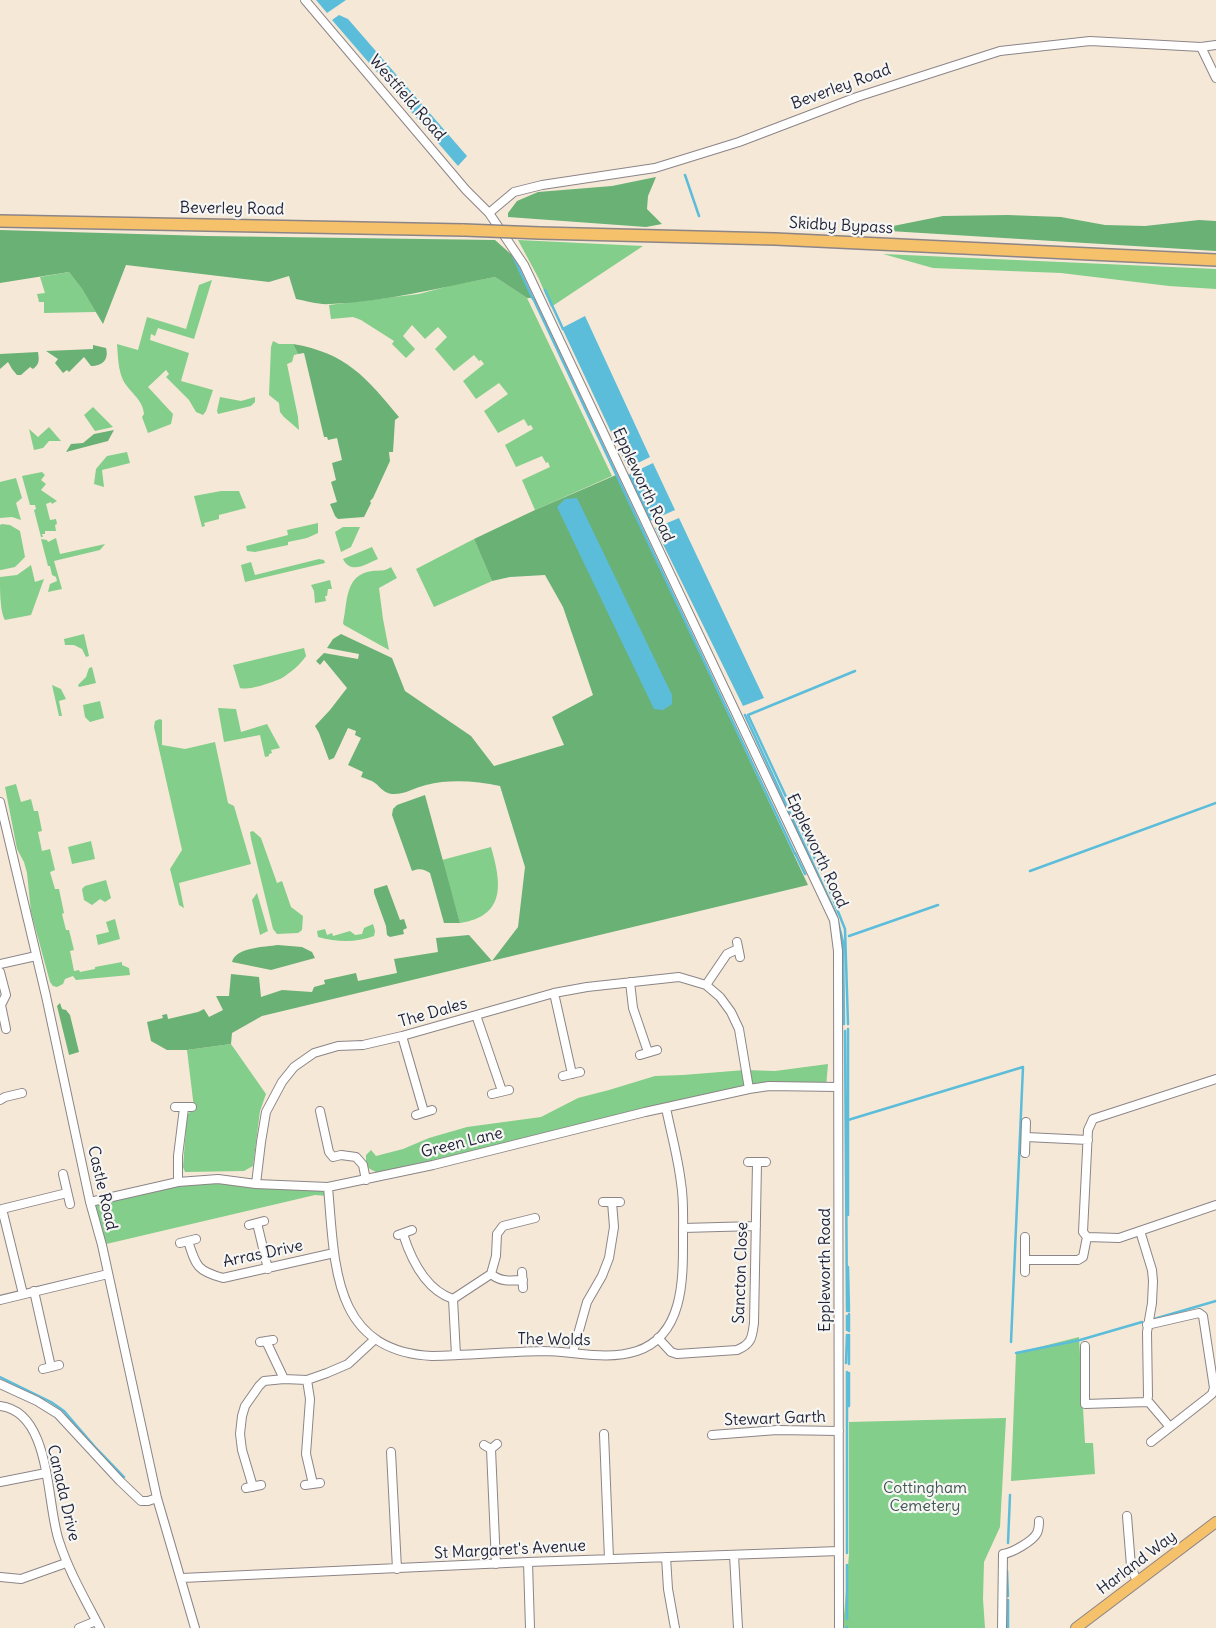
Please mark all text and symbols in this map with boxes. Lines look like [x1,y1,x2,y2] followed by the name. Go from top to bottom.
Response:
[365,51,449,145] street label: Westfield Road
[789,60,893,114] street label: Beverley Road
[180,198,284,220] street label: Beverley Road
[788,214,894,238] street label: Skidby Bypass
[608,425,678,545] street label: Eppleworth Road
[782,791,852,911] street label: Eppleworth Road
[397,994,469,1032] street label: The Dales
[419,1124,505,1162] street label: Green Lane
[83,1144,121,1232] street label: Castle Road
[815,1208,835,1332] street label: Eppleworth Road
[730,1222,752,1324] street label: Sancton Close
[221,1236,305,1272] street label: Arras Drive
[517,1330,591,1350] street label: The Wolds
[724,1408,826,1430] street label: Stewart Garth
[43,1443,83,1543] street label: Canada Drive
[883,1478,967,1516] park label: Cottingham Cemetery
[1093,1527,1181,1599] street label: Harland Way
[434,1536,586,1564] street label: St Margaret's Avenue

